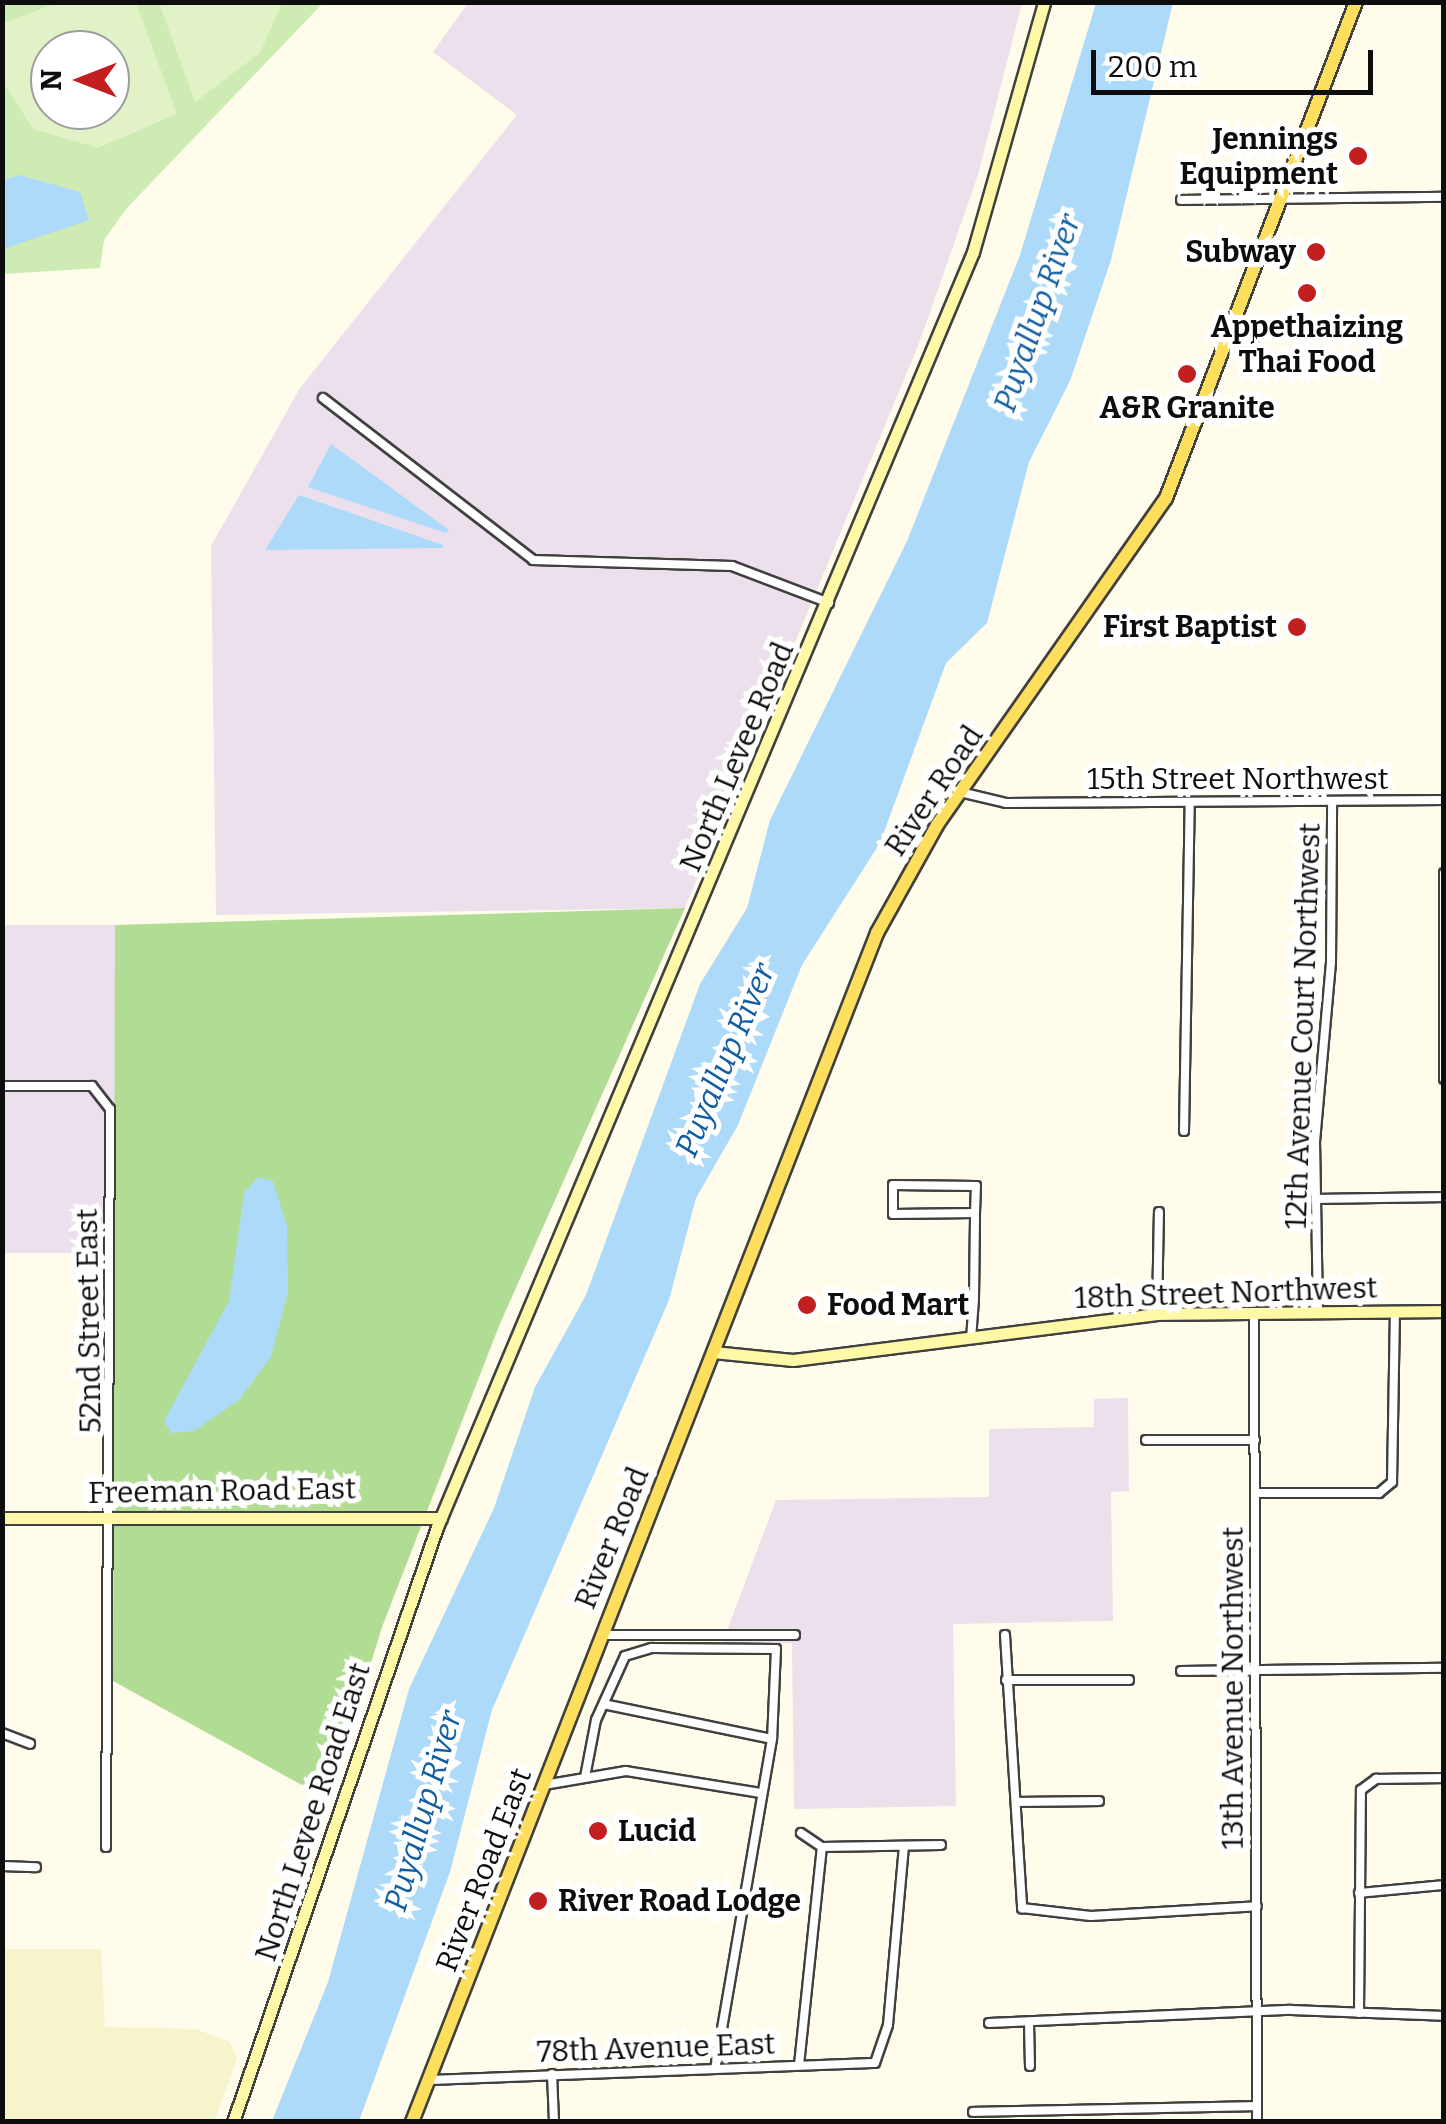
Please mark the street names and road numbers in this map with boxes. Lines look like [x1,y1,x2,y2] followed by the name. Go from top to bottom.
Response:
[672,637,802,877] street label: North Levee Road
[877,719,991,863] street label: River Road
[1087,761,1389,797] street label: 15th Street Northwest
[1278,822,1328,1230] street label: 12th Avenue Court Northwest
[69,1208,109,1434] street label: 52nd Street East
[1074,1270,1378,1316] street label: 18th Street Northwest
[567,1462,657,1614] street label: River Road
[88,1471,356,1511] street label: Freeman Road East
[1215,1527,1251,1849] street label: 13th Avenue Northwest
[248,1658,378,1966] street label: North Levee Road East
[429,1763,539,1977] street label: River Road East
[536,2026,776,2070] street label: 78th Avenue East

